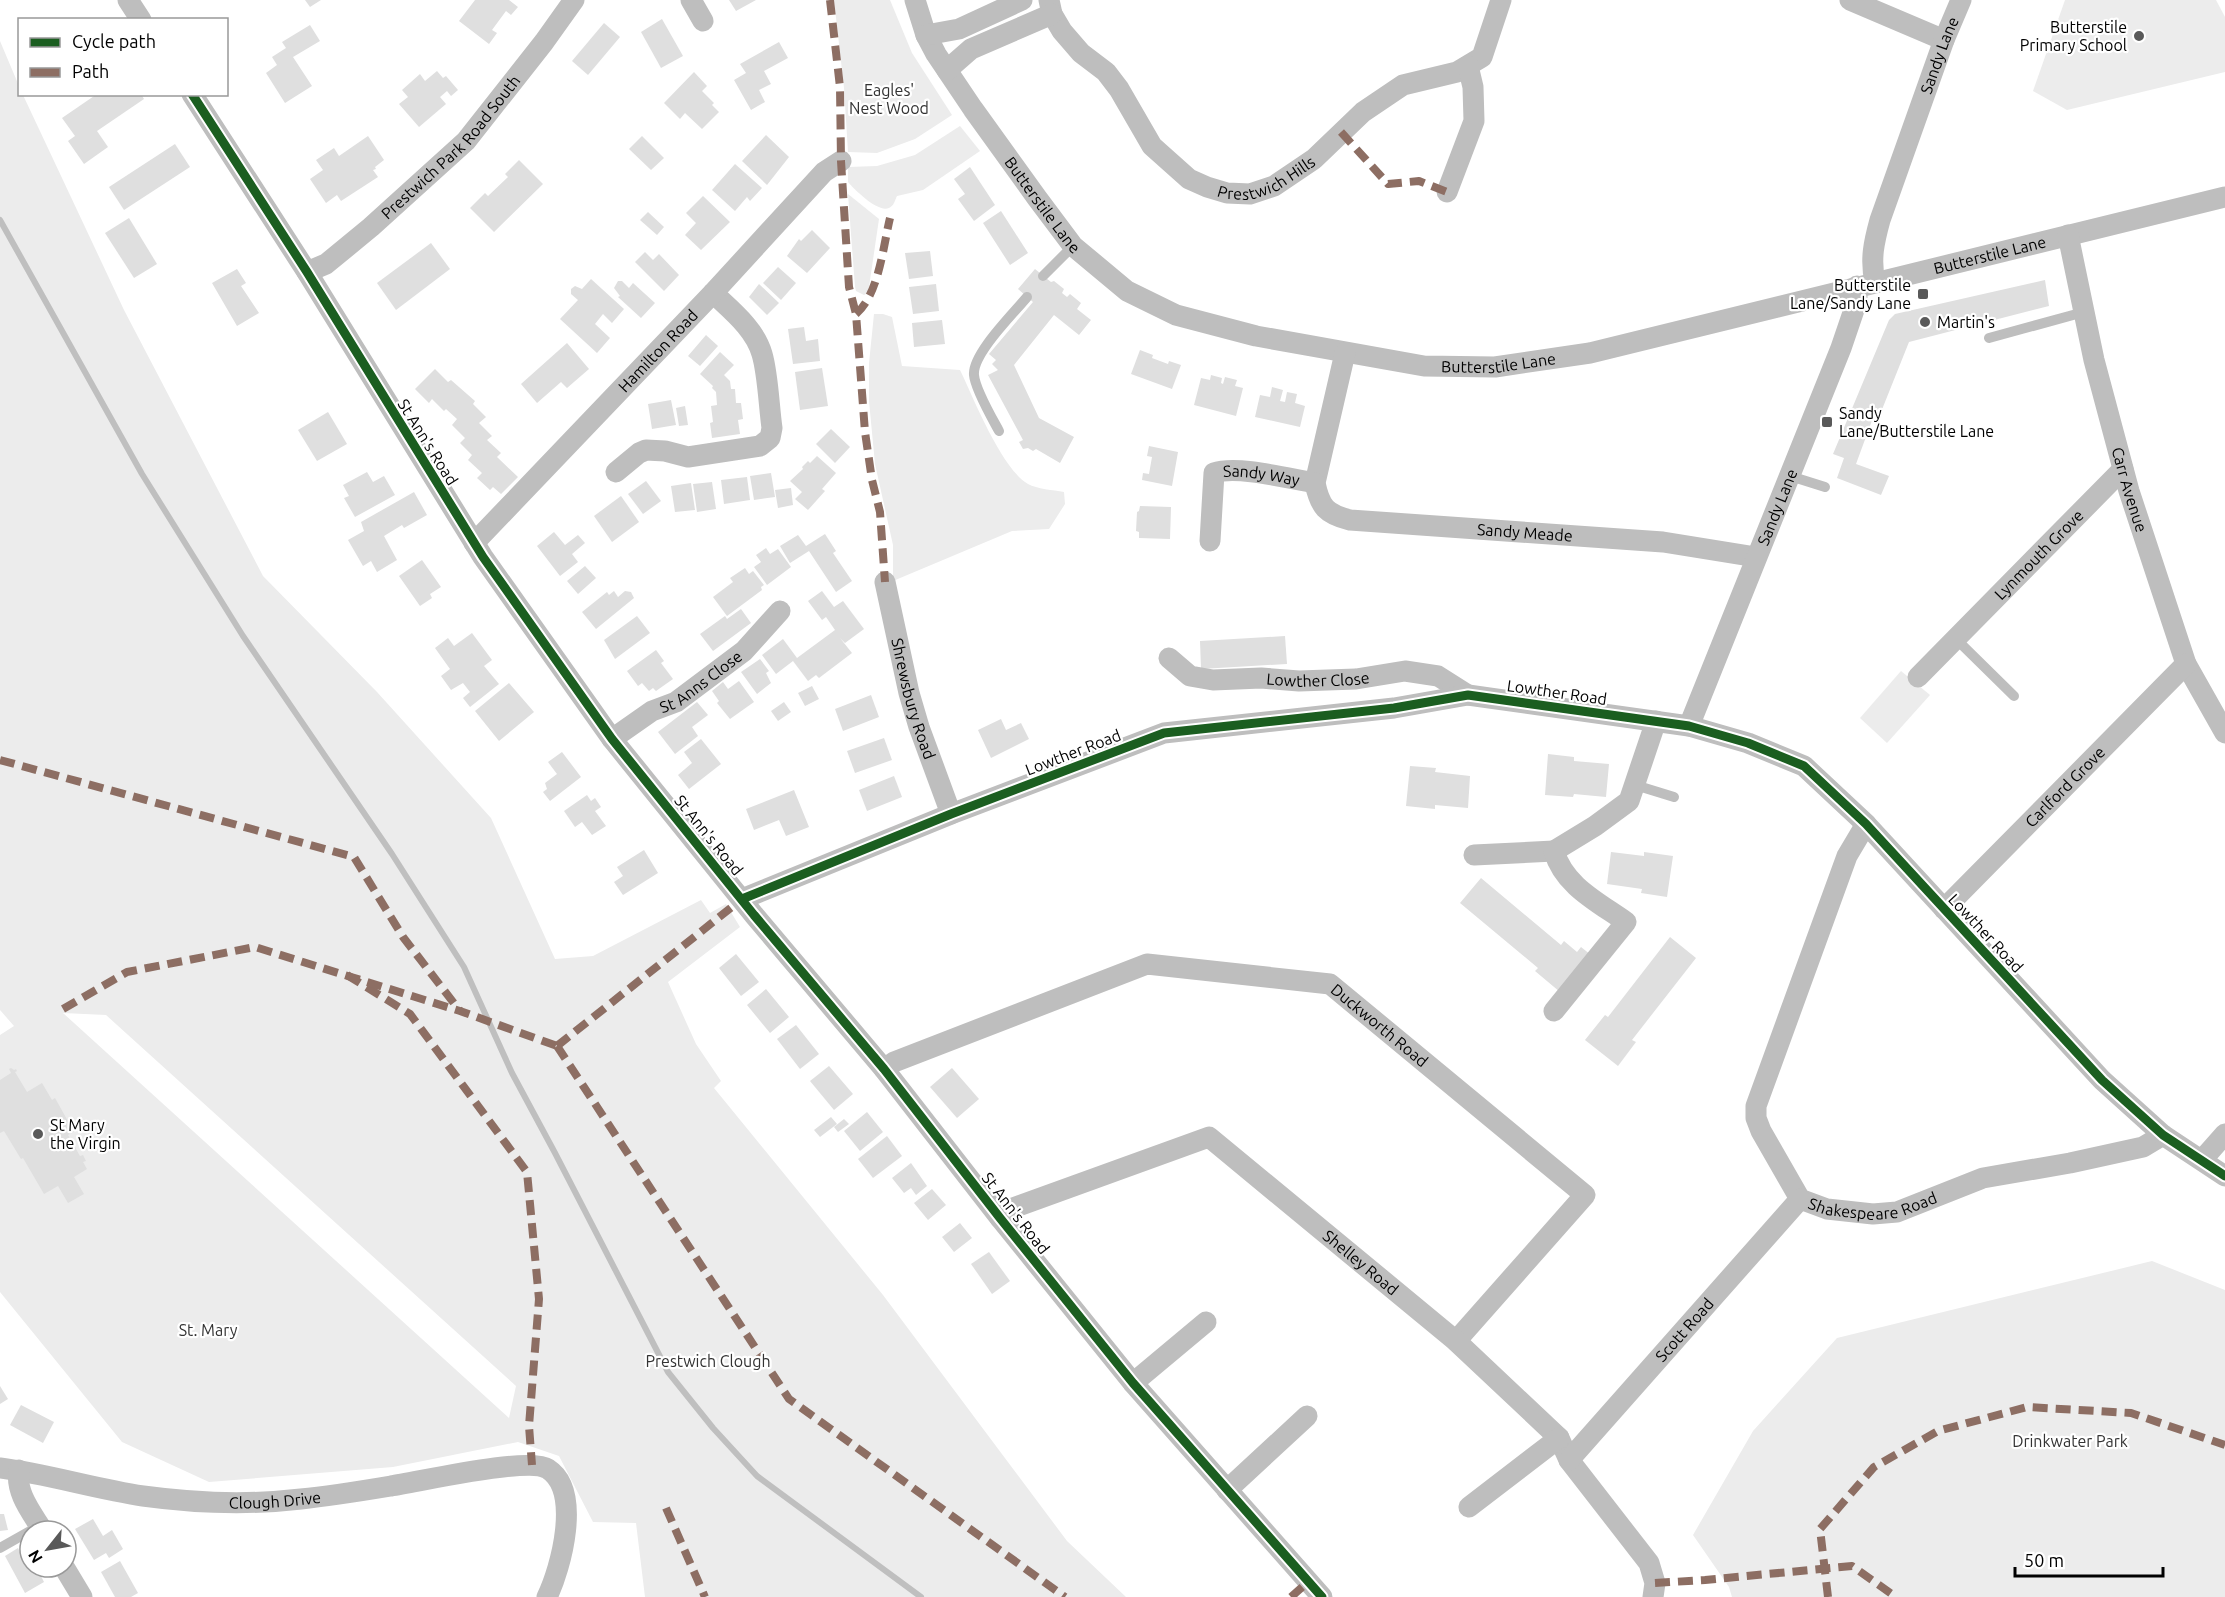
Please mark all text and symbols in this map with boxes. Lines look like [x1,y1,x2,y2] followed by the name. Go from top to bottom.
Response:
[1917,14,1962,96] street label: Sandy Lane
[18,18,228,96] legend
[2020,18,2127,54] place label: Butterstile Primary School
[2132,29,2146,43] marker: Butterstile Primary School
[72,31,156,51] text: Cycle path
[72,61,109,81] text: Path
[377,72,523,222] street label: Prestwich Park Road South
[849,81,929,117] park label: Eagles' Nest Wood
[1216,152,1318,203] street label: Prestwich Hills
[1001,153,1084,257] street label: Butterstile Lane
[1932,232,2048,277] street label: Butterstile Lane
[1790,276,1911,312] place label: Butterstile Lane/Sandy Lane
[1916,287,1930,301] marker: Butterstile Lane/Sandy Lane
[614,306,701,395] street label: Hamilton Road
[1937,313,1995,331] place label: Martin's
[1918,315,1932,329] marker: Martin's
[1441,349,1557,376] street label: Butterstile Lane
[394,396,462,488] street label: St Ann's Road
[1839,404,1994,440] place label: Sandy Lane/Butterstile Lane
[1820,415,1834,429] marker: Sandy Lane/Butterstile Lane
[2109,445,2151,534] street label: Carr Avenue
[1223,461,1302,489] street label: Sandy Way
[1754,466,1800,548] street label: Sandy Lane
[1991,506,2087,603] street label: Lynmouth Grove
[1477,520,1573,545] street label: Sandy Meade
[888,636,939,762] street label: Shrewsbury Road
[657,647,745,716] street label: St Anns Close
[1266,668,1371,690] street label: Lowther Close
[1506,676,1608,708] street label: Lowther Road
[1023,726,1123,778] street label: Lowther Road
[2021,743,2108,831] street label: Carlford Grove
[671,791,747,879] street label: St Ann's Road
[1945,890,2027,976] street label: Lowther Road
[1328,980,1432,1070] street label: Duckworth Road
[50,1116,121,1152] place label: St Mary the Virgin
[31,1127,45,1141] marker: St Mary the Virgin
[979,1169,1053,1257] street label: St Ann's Road
[1806,1188,1939,1223] street label: Shakespeare Road
[1320,1226,1402,1299] street label: Shelley Road
[1652,1294,1717,1365] street label: Scott Road
[179,1321,238,1339] park label: St. Mary
[645,1352,771,1370] park label: Prestwich Clough
[2012,1432,2128,1450] park label: Drinkwater Park
[229,1488,322,1512] street label: Clough Drive
[18,1519,78,1579] north arrow
[2015,1540,2164,1578] scale bar
[24,1547,46,1566] text: N
[2024,1550,2064,1570] text: 50 m

